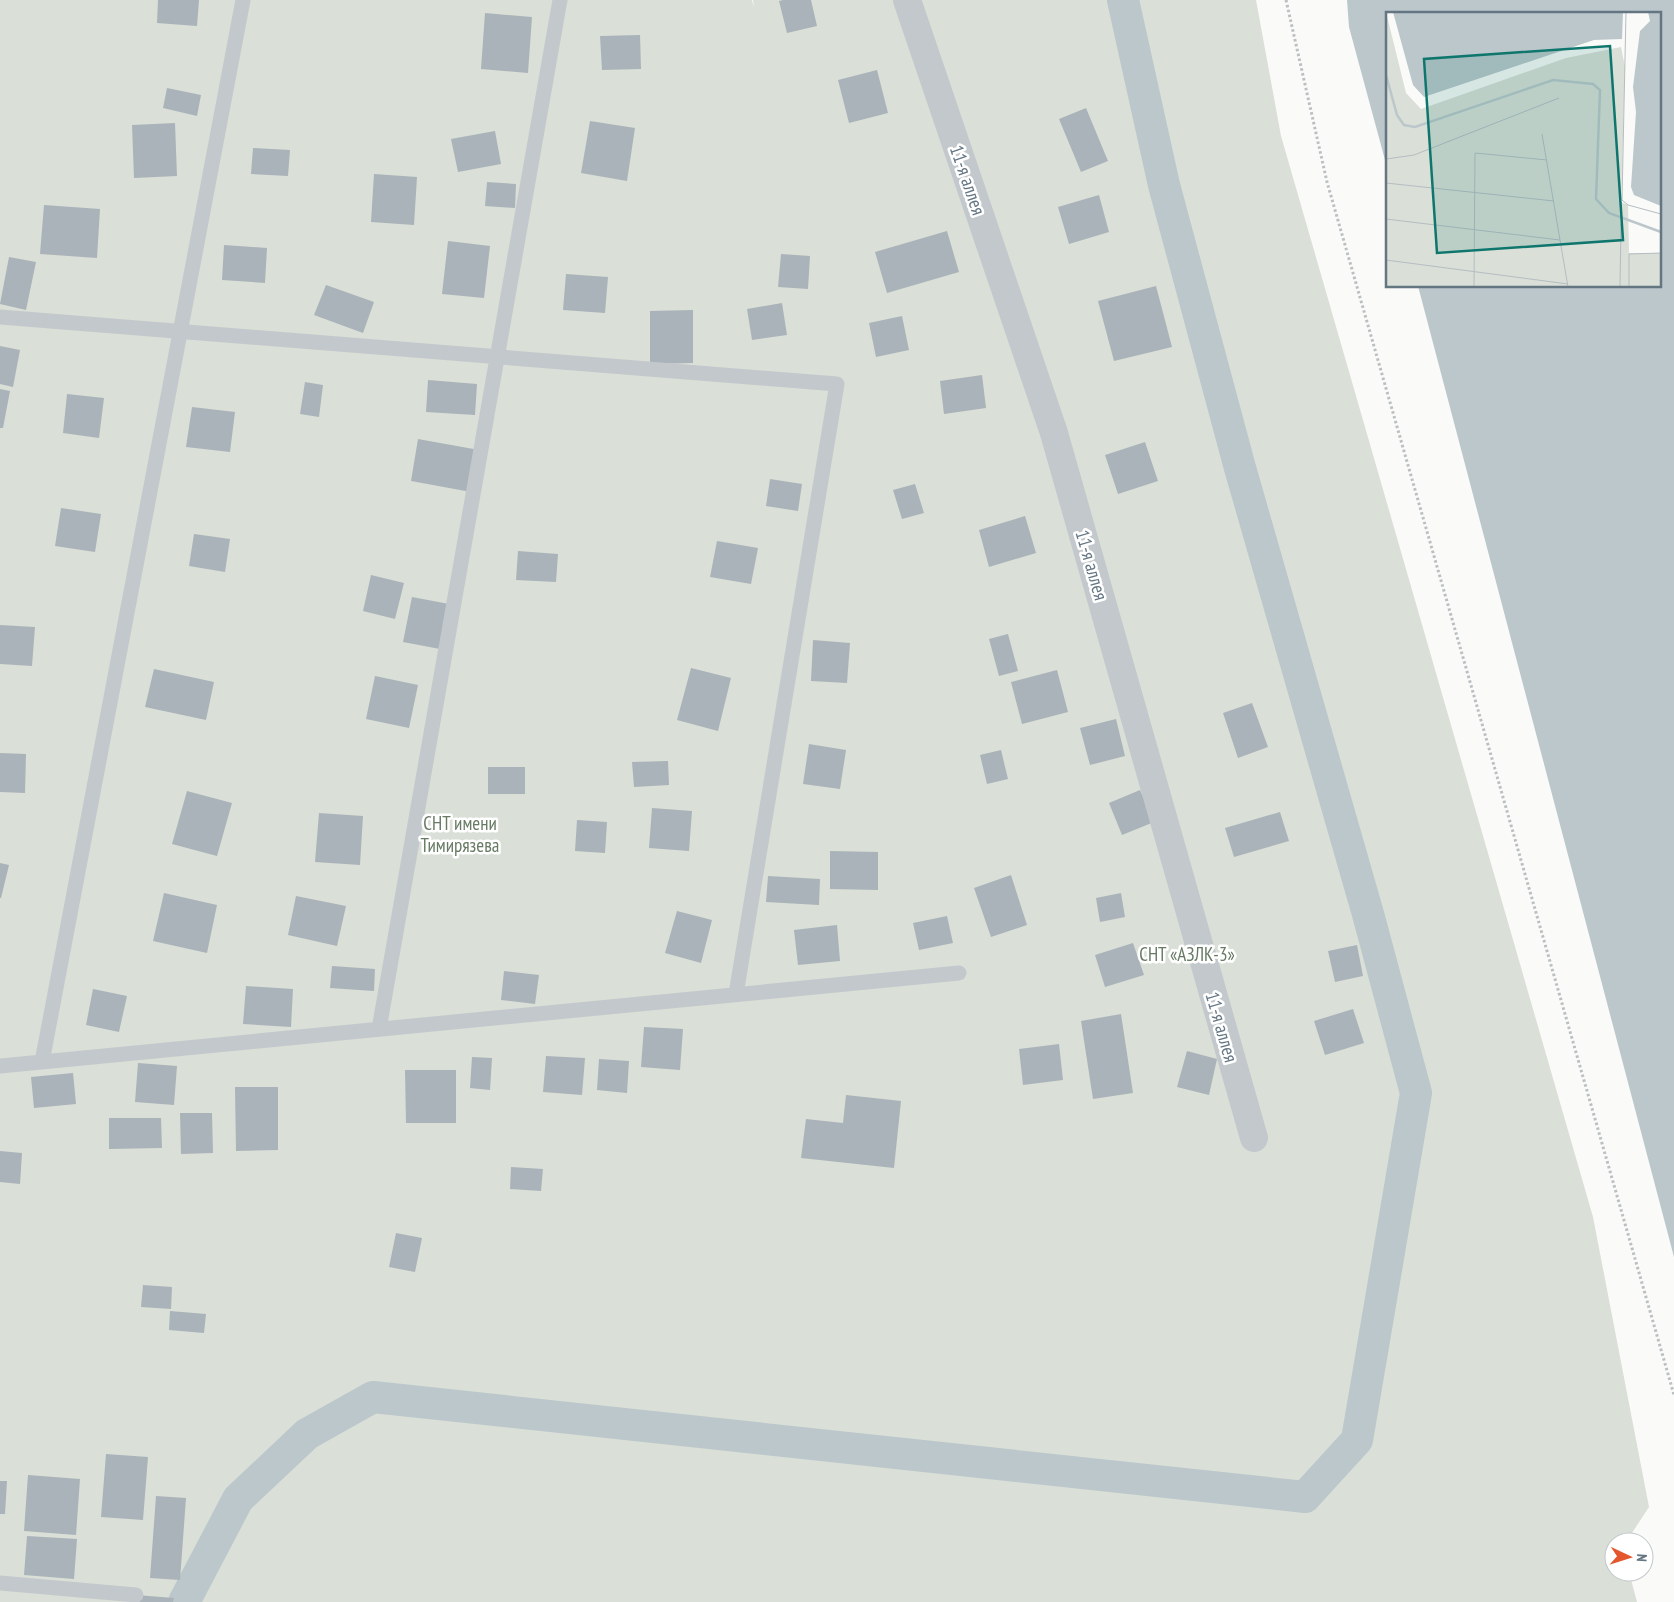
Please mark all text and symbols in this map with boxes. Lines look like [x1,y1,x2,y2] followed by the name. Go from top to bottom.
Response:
[1386,12,1662,288] inset map
[945,142,991,218] street label: 11-я аллея
[1071,527,1113,603] street label: 11-я аллея
[421,811,499,857] park label: СНТ имени Тимирязева
[1139,942,1235,966] park label: СНТ «АЗЛК-3»
[1201,989,1243,1065] street label: 11-я аллея
[1604,1532,1654,1582] north arrow
[1633,1554,1651,1562] text: N

